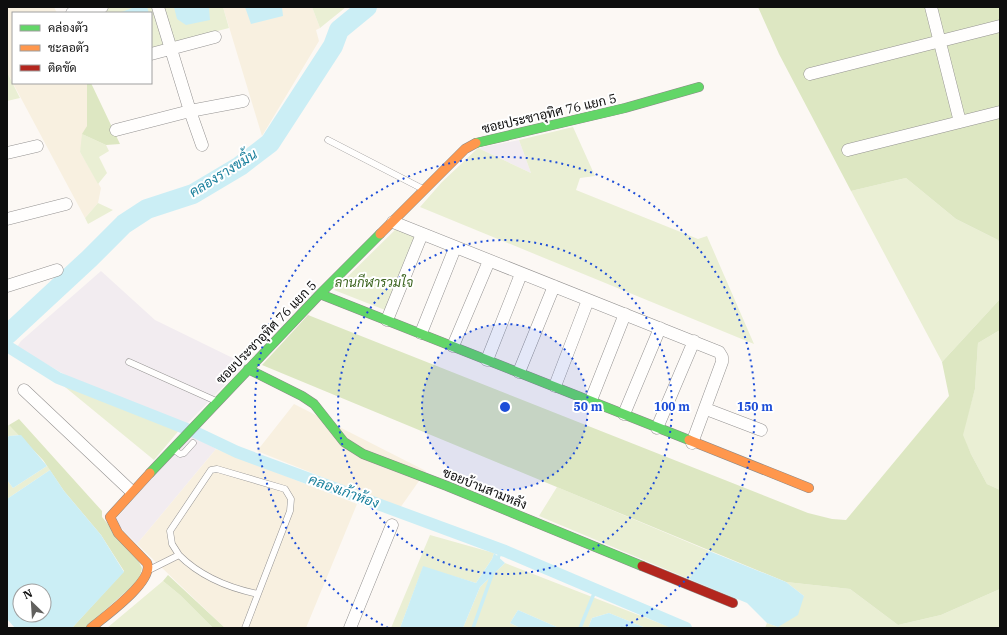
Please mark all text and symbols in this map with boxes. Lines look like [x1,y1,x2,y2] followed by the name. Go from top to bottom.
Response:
[12,12,152,84] legend
[48,20,88,35] text: คล่องตัว
[48,40,89,55] text: ชะลอตัว
[48,60,77,75] text: ติดขัด
[480,90,618,138] street label: ซอยประชาอุทิศ 76 แยก 5
[184,142,260,201] water label: คลองรางขมิ้น
[335,273,413,291] park label: ลานกีฬารวมใจ
[212,277,321,389] street label: ซอยประชาอุทิศ 76 แยก 5
[574,399,603,414] text: 50 m
[654,399,690,414] text: 100 m
[737,399,773,414] text: 150 m
[498,400,512,414] centre of rings
[440,463,530,513] street label: ซอยบ้านสามหลัง
[306,470,382,512] water label: คลองเก้าห้อง
[12,583,52,623] north arrow
[21,586,35,602] text: N

